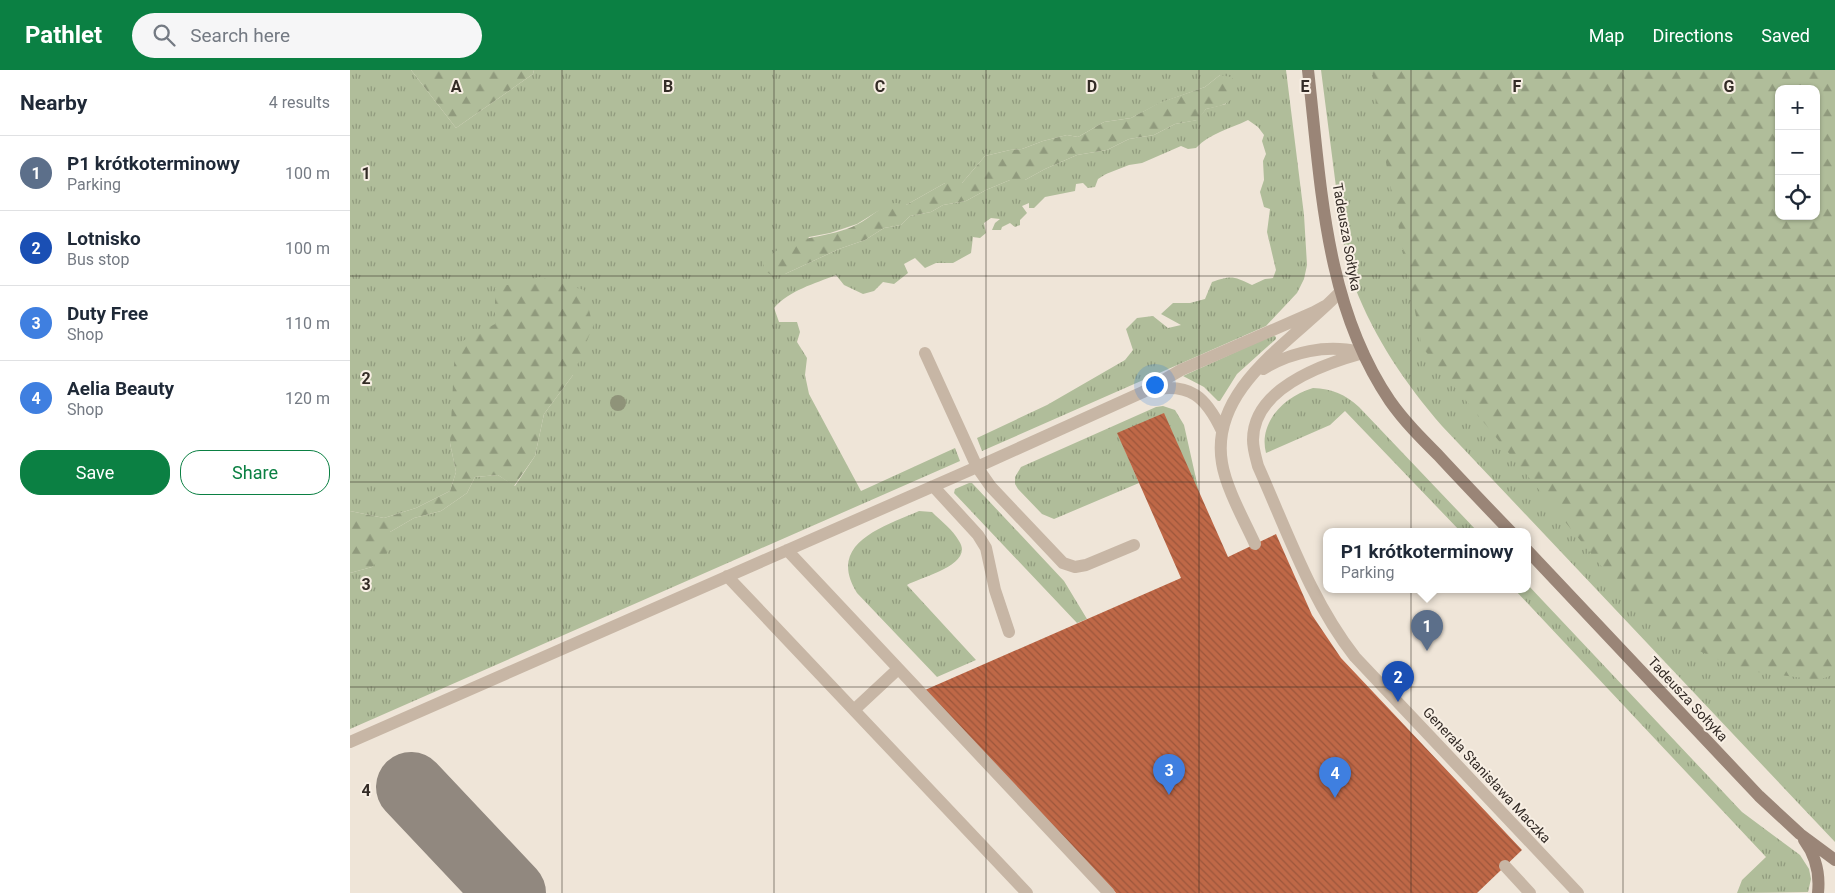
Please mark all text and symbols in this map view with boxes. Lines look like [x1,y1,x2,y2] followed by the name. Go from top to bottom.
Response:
[132,13,482,58] search box
[25,21,102,49] text: Pathlet
[150,21,178,49] icon: search
[190,24,290,47] text: Search here
[1589,25,1624,46] text: Map
[1652,25,1733,46] text: Directions
[1761,25,1810,46] text: Saved
[451,77,462,96] text: A
[663,77,673,96] text: B
[875,77,885,96] text: C
[1087,77,1097,96] text: D
[1301,77,1310,96] text: E
[1513,77,1522,96] text: F
[1724,77,1735,96] text: G
[1775,85,1820,220] map controls
[1775,85,1820,130] button: +
[20,91,87,115] text: Nearby
[269,93,330,112] text: 4 results
[1775,130,1820,175] button: −
[67,152,240,175] text: P1 krótkoterminowy
[31,164,41,183] text: 1
[285,164,330,183] text: 100 m
[361,164,371,183] text: 1
[67,175,121,194] text: Parking
[1775,175,1820,220] button: locate
[1330,182,1364,292] street label: Tadeusza Sołtyka
[67,227,141,250] text: Lotnisko
[31,239,41,258] text: 2
[285,239,330,258] text: 100 m
[67,250,129,269] text: Bus stop
[67,302,148,325] text: Duty Free
[31,314,41,333] text: 3
[285,314,330,333] text: 110 m
[67,325,103,344] text: Shop
[361,369,371,388] text: 2
[1142,372,1168,398] your location
[67,377,174,400] text: Aelia Beauty
[31,389,41,408] text: 4
[285,389,330,408] text: 120 m
[67,400,103,419] text: Shop
[20,450,170,495] button: Save
[180,450,330,495] button: Share
[1323,528,1531,593] popup
[1341,540,1513,563] text: P1 krótkoterminowy
[1341,563,1395,582] text: Parking
[361,575,371,594] text: 3
[1411,610,1443,651] pin: 1
[1645,654,1731,744] street label: Tadeusza Sołtyka
[1382,661,1414,702] pin: 2
[1420,704,1554,846] street label: Generała Stanisława Maczka
[1153,754,1185,795] pin: 3
[1319,757,1351,798] pin: 4
[361,781,371,800] text: 4

